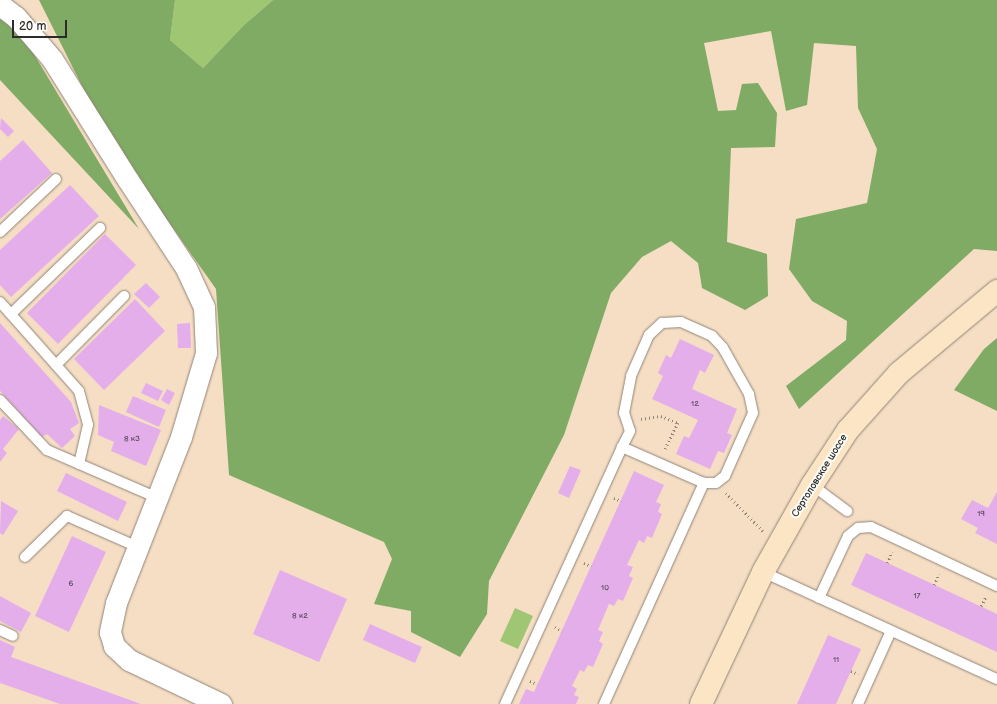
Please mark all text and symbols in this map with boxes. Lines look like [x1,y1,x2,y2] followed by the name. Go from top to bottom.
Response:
[14,12,69,38] scale bar
[19,19,46,34] text: 20 m
[691,399,699,409] house number: 12
[790,432,850,520] street label: Сертоловское шоссе
[124,434,140,444] house number: 8 к3
[977,509,985,519] house number: 19
[69,579,73,589] house number: 6
[601,583,609,593] house number: 10
[913,591,921,601] house number: 17
[292,611,308,621] house number: 8 к2
[833,655,839,665] house number: 11

